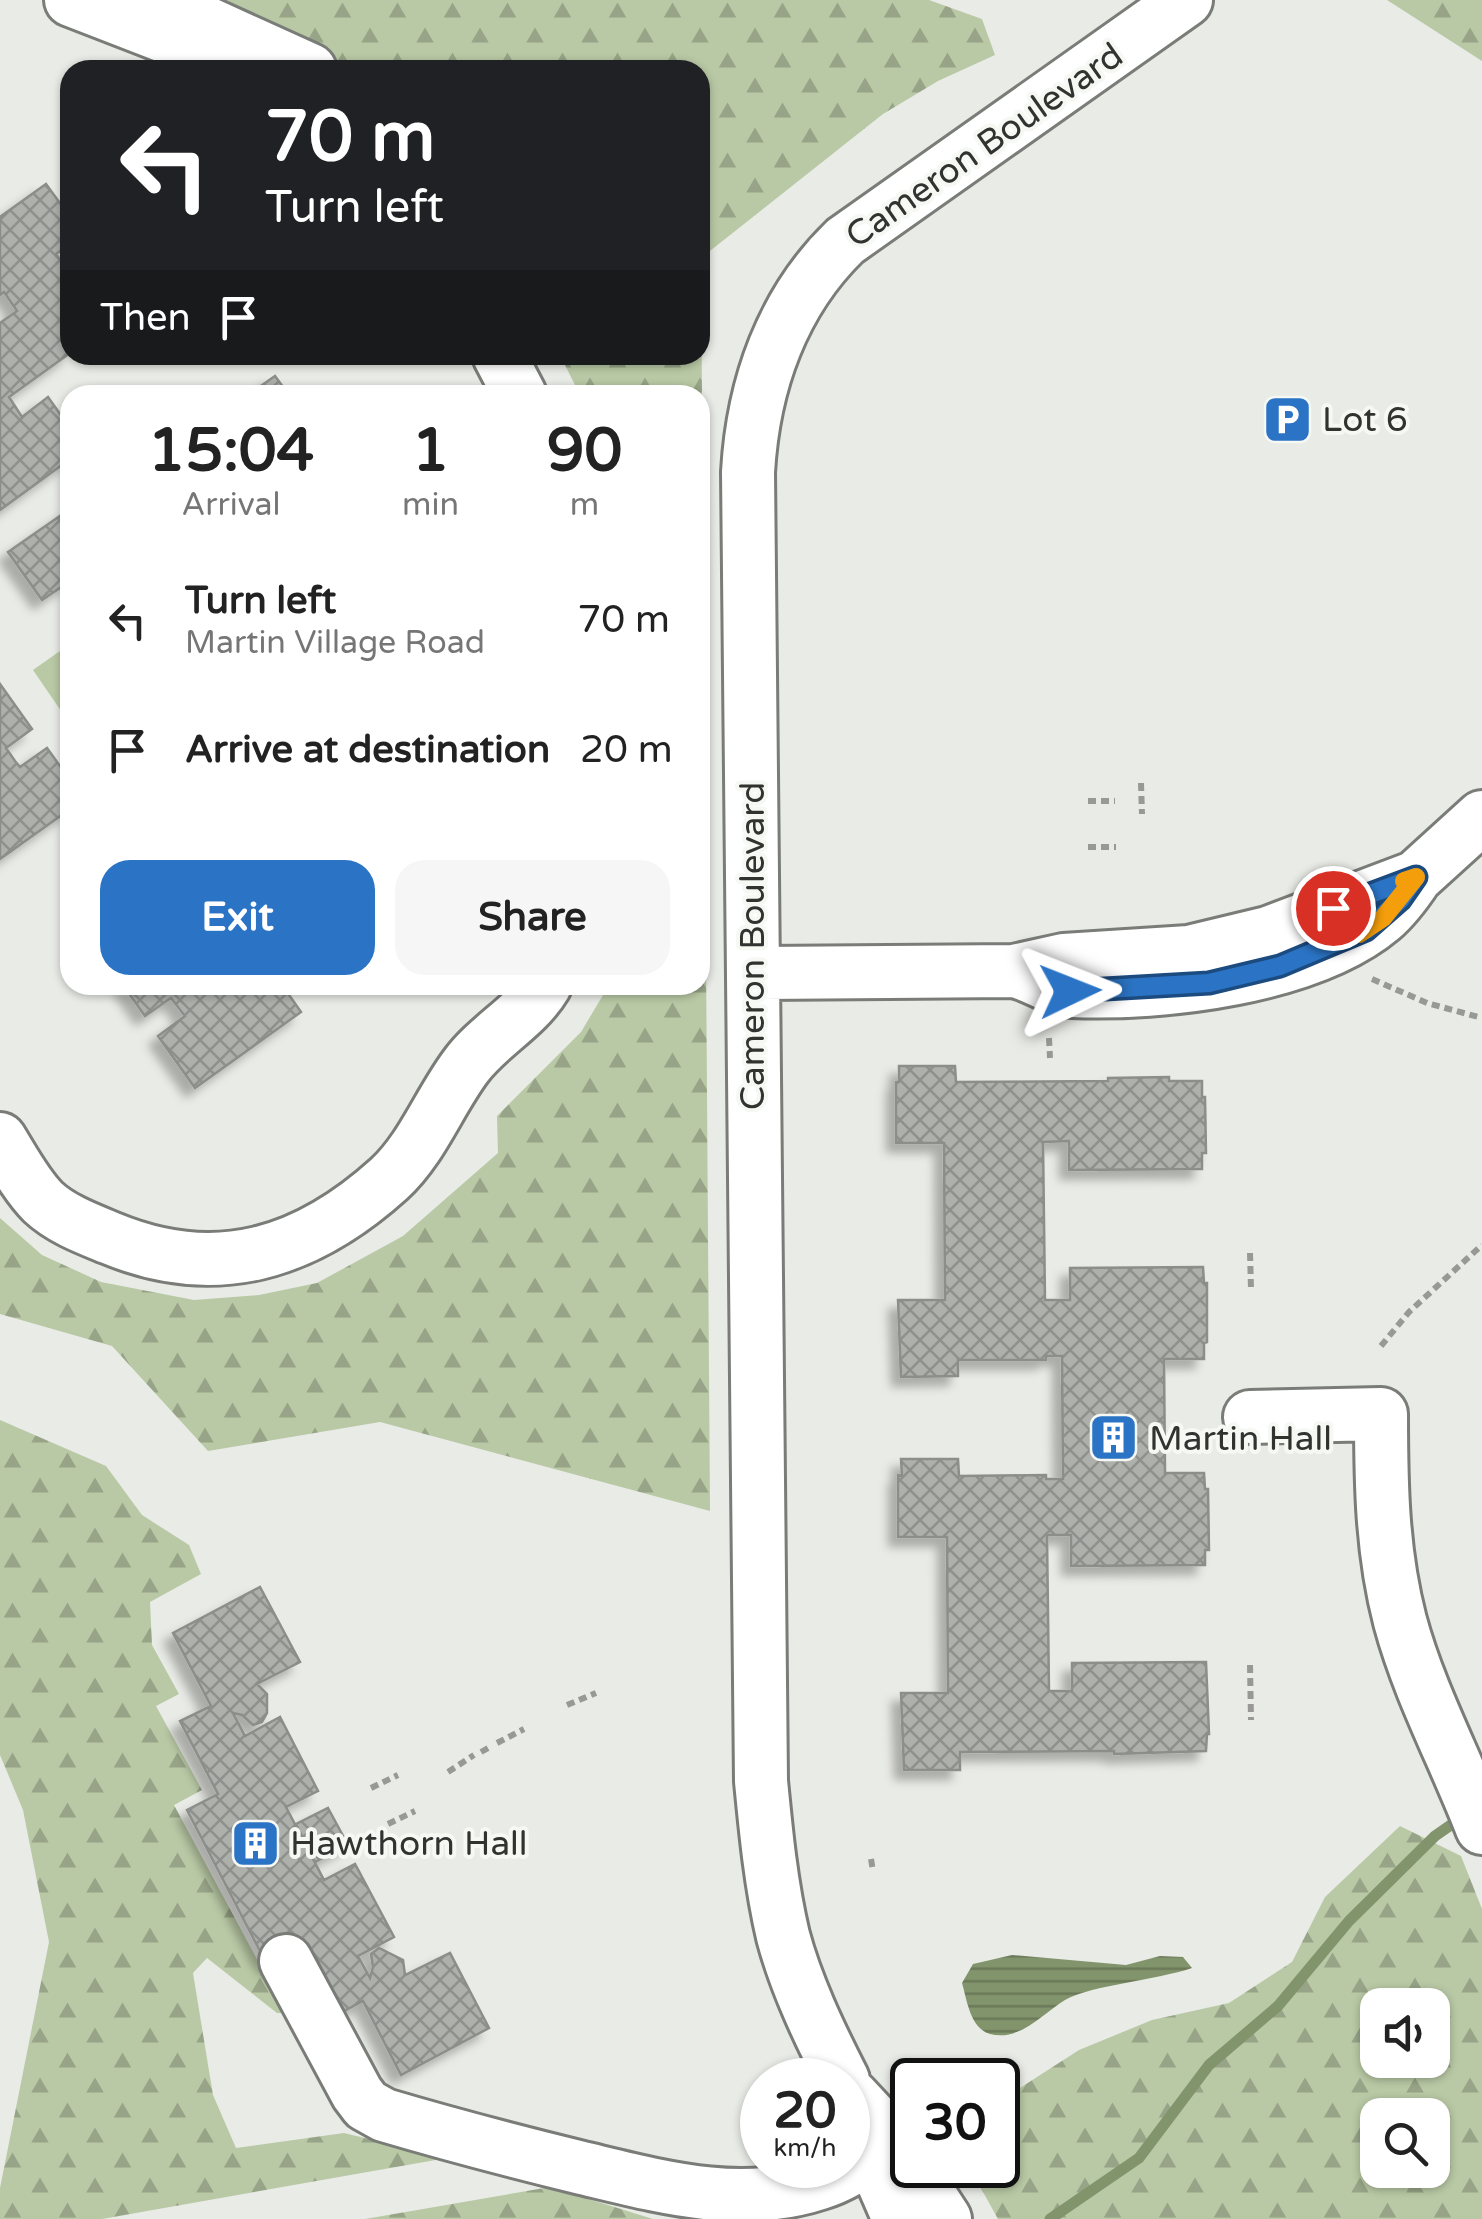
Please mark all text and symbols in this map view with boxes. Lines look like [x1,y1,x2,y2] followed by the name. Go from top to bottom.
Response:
[838,34,1131,257] street label: Cameron Boulevard
[265,96,435,180] text: 70 m
[100,100,230,230] icon: left
[265,181,444,235] text: Turn left
[211,290,266,345] icon: arrive
[100,295,191,341] text: Then
[1261,393,1313,445] parking icon: Lot 6
[1322,399,1408,441] place label: Lot 6
[148,415,314,487] text: 15:04
[412,415,449,487] text: 1
[547,415,622,487] text: 90
[182,486,280,524] text: Arrival
[402,486,459,524] text: min
[570,486,599,524] text: m
[185,578,336,624] text: Turn left
[100,593,155,648] icon: left
[578,597,670,643] text: 70 m
[185,624,485,662] text: Martin Village Road
[100,723,155,778] icon: arrive
[185,727,550,773] text: Arrive at destination
[580,727,673,773] text: 20 m
[732,782,774,1110] street label: Cameron Boulevard
[100,860,375,975] button: Exit
[395,860,670,975] button: Share
[1291,866,1376,951] pin
[1306,881,1361,936] icon: arrive
[1018,939,1122,1043] position arrow
[1088,1412,1140,1464] building icon: Martin Hall
[1149,1418,1332,1460] place label: Martin Hall
[229,1817,281,1869] building icon: Hawthorn Hall
[290,1823,528,1865] place label: Hawthorn Hall
[1360,1988,1450,2188] map controls
[1360,1988,1450,2078] button: sound
[890,2058,1020,2188] speed limit sign: 30
[774,2081,836,2141] text: 20
[1360,2098,1450,2188] button: search
[774,2133,836,2163] text: km/h

